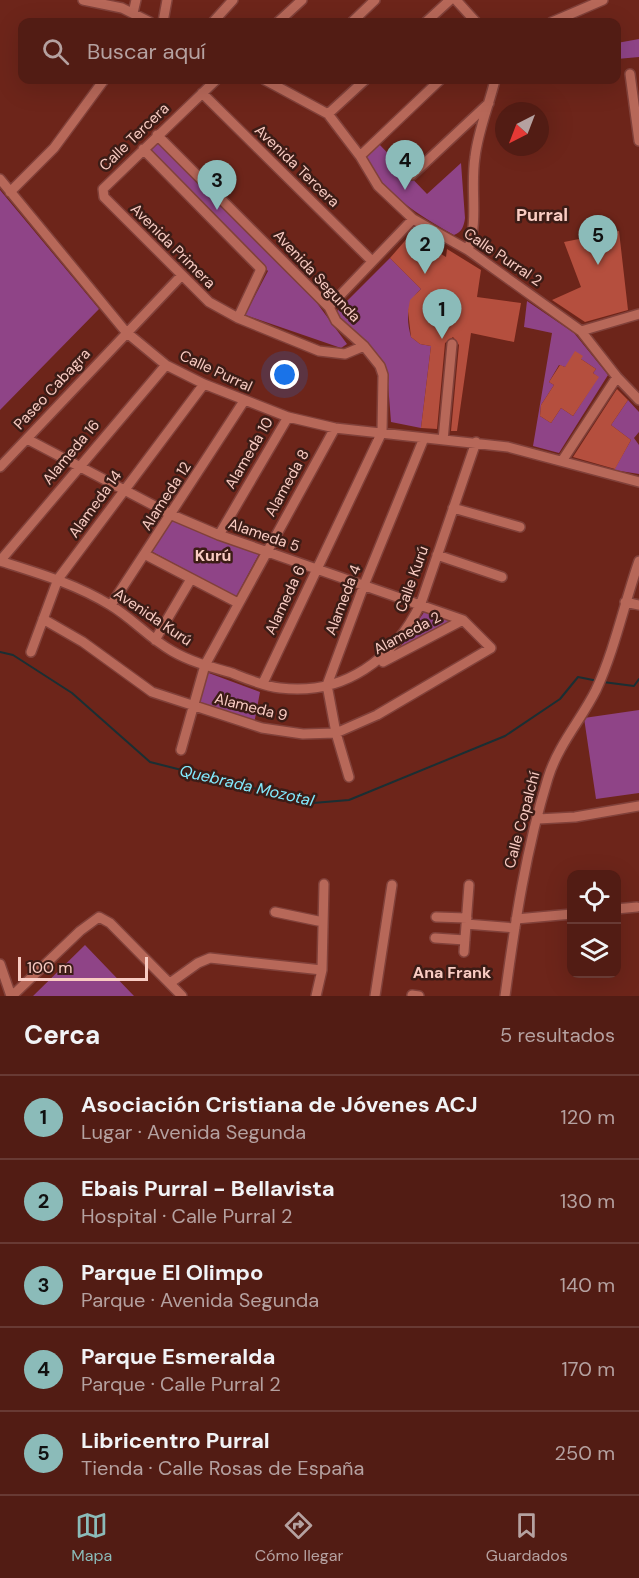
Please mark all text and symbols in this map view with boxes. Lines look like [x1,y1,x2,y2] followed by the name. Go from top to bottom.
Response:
[18,18,621,84] search box
[39,35,72,68] icon: search
[87,37,206,66] text: Buscar aquí
[95,99,173,175] street label: Calle Tercera
[495,102,549,156] north arrow
[250,120,344,212] street label: Avenida Tercera
[386,140,424,190] pin: 4
[198,160,236,210] pin: 3
[126,199,220,293] street label: Avenida Primera
[516,203,568,227] district label: Purral
[578,216,618,265] pin: 5
[460,223,546,291] street label: Calle Purral 2
[406,224,444,274] pin: 2
[269,226,365,326] street label: Avenida Segunda
[422,290,462,339] pin: 1
[9,344,95,434] street label: Paseo Cabagra
[176,345,256,397] street label: Calle Purral
[270,360,299,389] your location
[220,413,278,493] street label: Alameda 10
[38,415,104,489] street label: Alameda 16
[260,446,314,520] street label: Alameda 8
[136,458,196,534] street label: Alameda 12
[64,466,126,542] street label: Alameda 14
[226,513,302,557] street label: Alameda 5
[391,543,433,615] street label: Calle Kurú
[195,545,231,566] district label: Kurú
[260,562,310,638] street label: Alameda 6
[320,562,366,638] street label: Alameda 4
[110,583,196,651] street label: Avenida Kurú
[370,607,444,659] street label: Alameda 2
[213,688,289,726] street label: Alameda 9
[178,760,316,811] water label: Quebrada Mozotal
[500,769,545,871] street label: Calle Copalchí
[567,870,621,978] map controls
[567,870,621,924] button: locate
[567,924,621,978] button: layers
[18,954,148,982] scale bar
[27,957,72,978] text: 100 m
[413,962,492,983] district label: Ana Frank
[24,1018,100,1052] text: Cerca
[500,1022,615,1048] text: 5 resultados
[81,1090,478,1119] text: Asociación Cristiana de Jóvenes ACJ
[40,1104,47,1130] text: 1
[561,1104,615,1130] text: 120 m
[81,1119,306,1145] text: Lugar · Avenida Segunda
[81,1174,335,1203] text: Ebais Purral - Bellavista
[38,1188,49,1214] text: 2
[560,1188,615,1214] text: 130 m
[81,1203,292,1229] text: Hospital · Calle Purral 2
[81,1258,263,1287] text: Parque El Olimpo
[37,1272,50,1298] text: 3
[560,1272,615,1298] text: 140 m
[81,1287,319,1313] text: Parque · Avenida Segunda
[81,1342,275,1371] text: Parque Esmeralda
[37,1356,50,1382] text: 4
[562,1356,615,1382] text: 170 m
[81,1371,281,1397] text: Parque · Calle Purral 2
[81,1426,270,1455] text: Libricentro Purral
[37,1440,50,1466] text: 5
[554,1440,615,1466] text: 250 m
[81,1455,364,1481] text: Tienda · Calle Rosas de España
[71,1509,112,1566] tab: Mapa
[255,1509,343,1566] tab: Cómo llegar
[486,1509,568,1566] tab: Guardados

